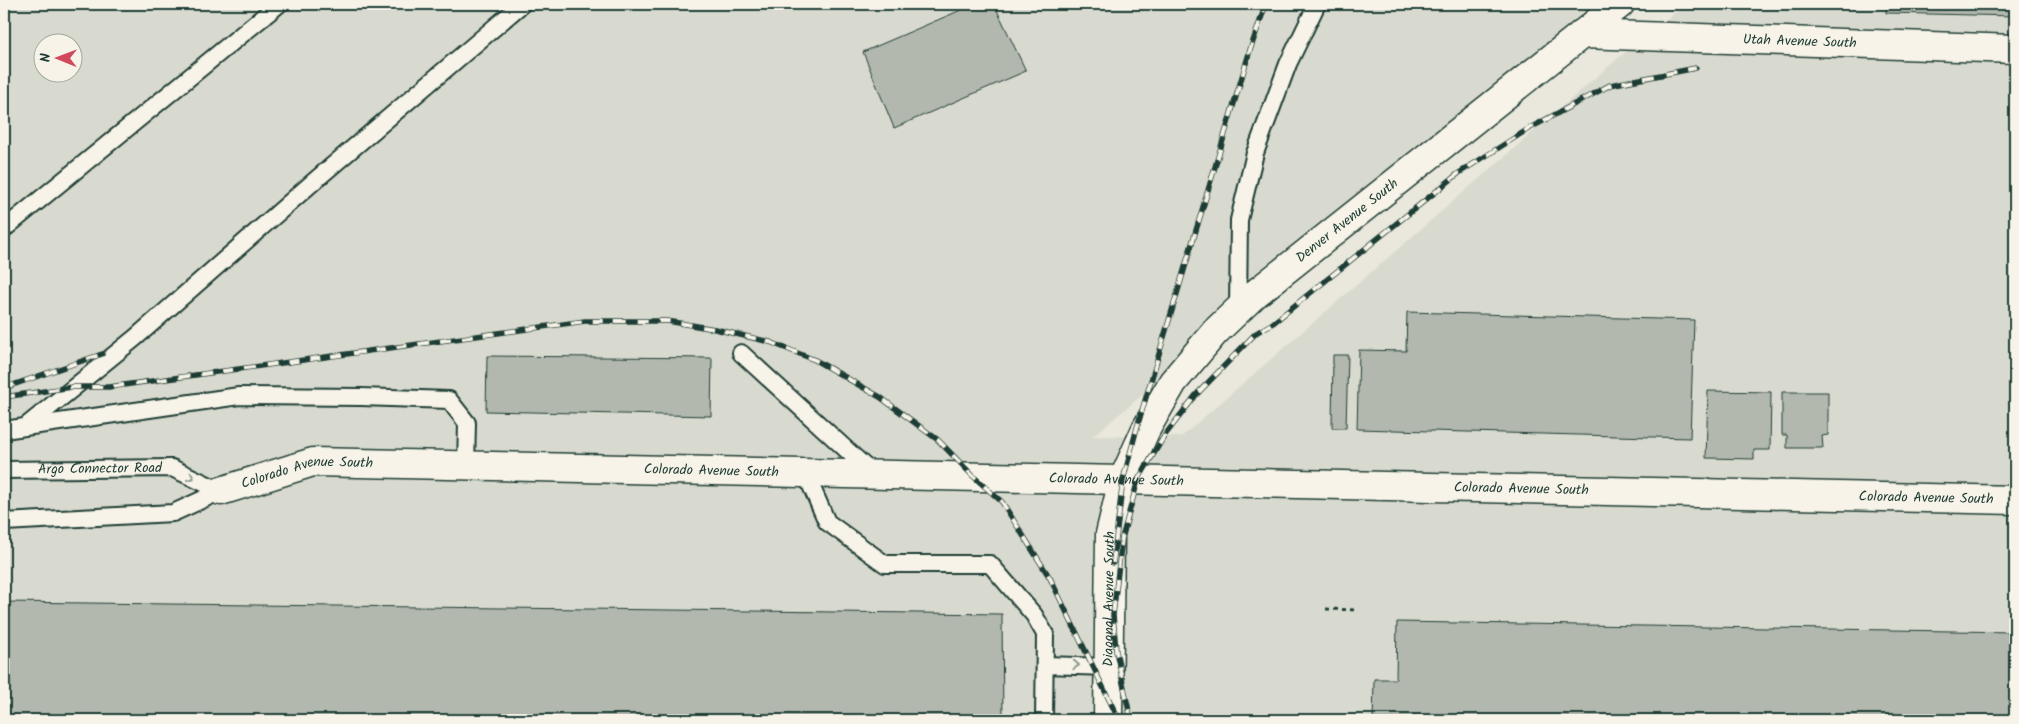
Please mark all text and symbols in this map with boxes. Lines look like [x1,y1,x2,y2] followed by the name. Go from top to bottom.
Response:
[1743,29,1857,55] street label: Utah Avenue South
[32,32,82,82] north arrow
[35,53,57,62] text: N
[1291,173,1403,268] street label: Denver Avenue South
[238,451,373,495] street label: Colorado Avenue South
[38,457,163,481] street label: Argo Connector Road
[644,458,779,483] street label: Colorado Avenue South
[1049,467,1184,492] street label: Colorado Avenue South
[186,471,195,481] one-way arrow
[1453,476,1589,501] street label: Colorado Avenue South
[1858,486,1994,511] street label: Colorado Avenue South
[1098,531,1121,667] street label: Diagonal Avenue South
[1073,660,1081,671] one-way arrow

